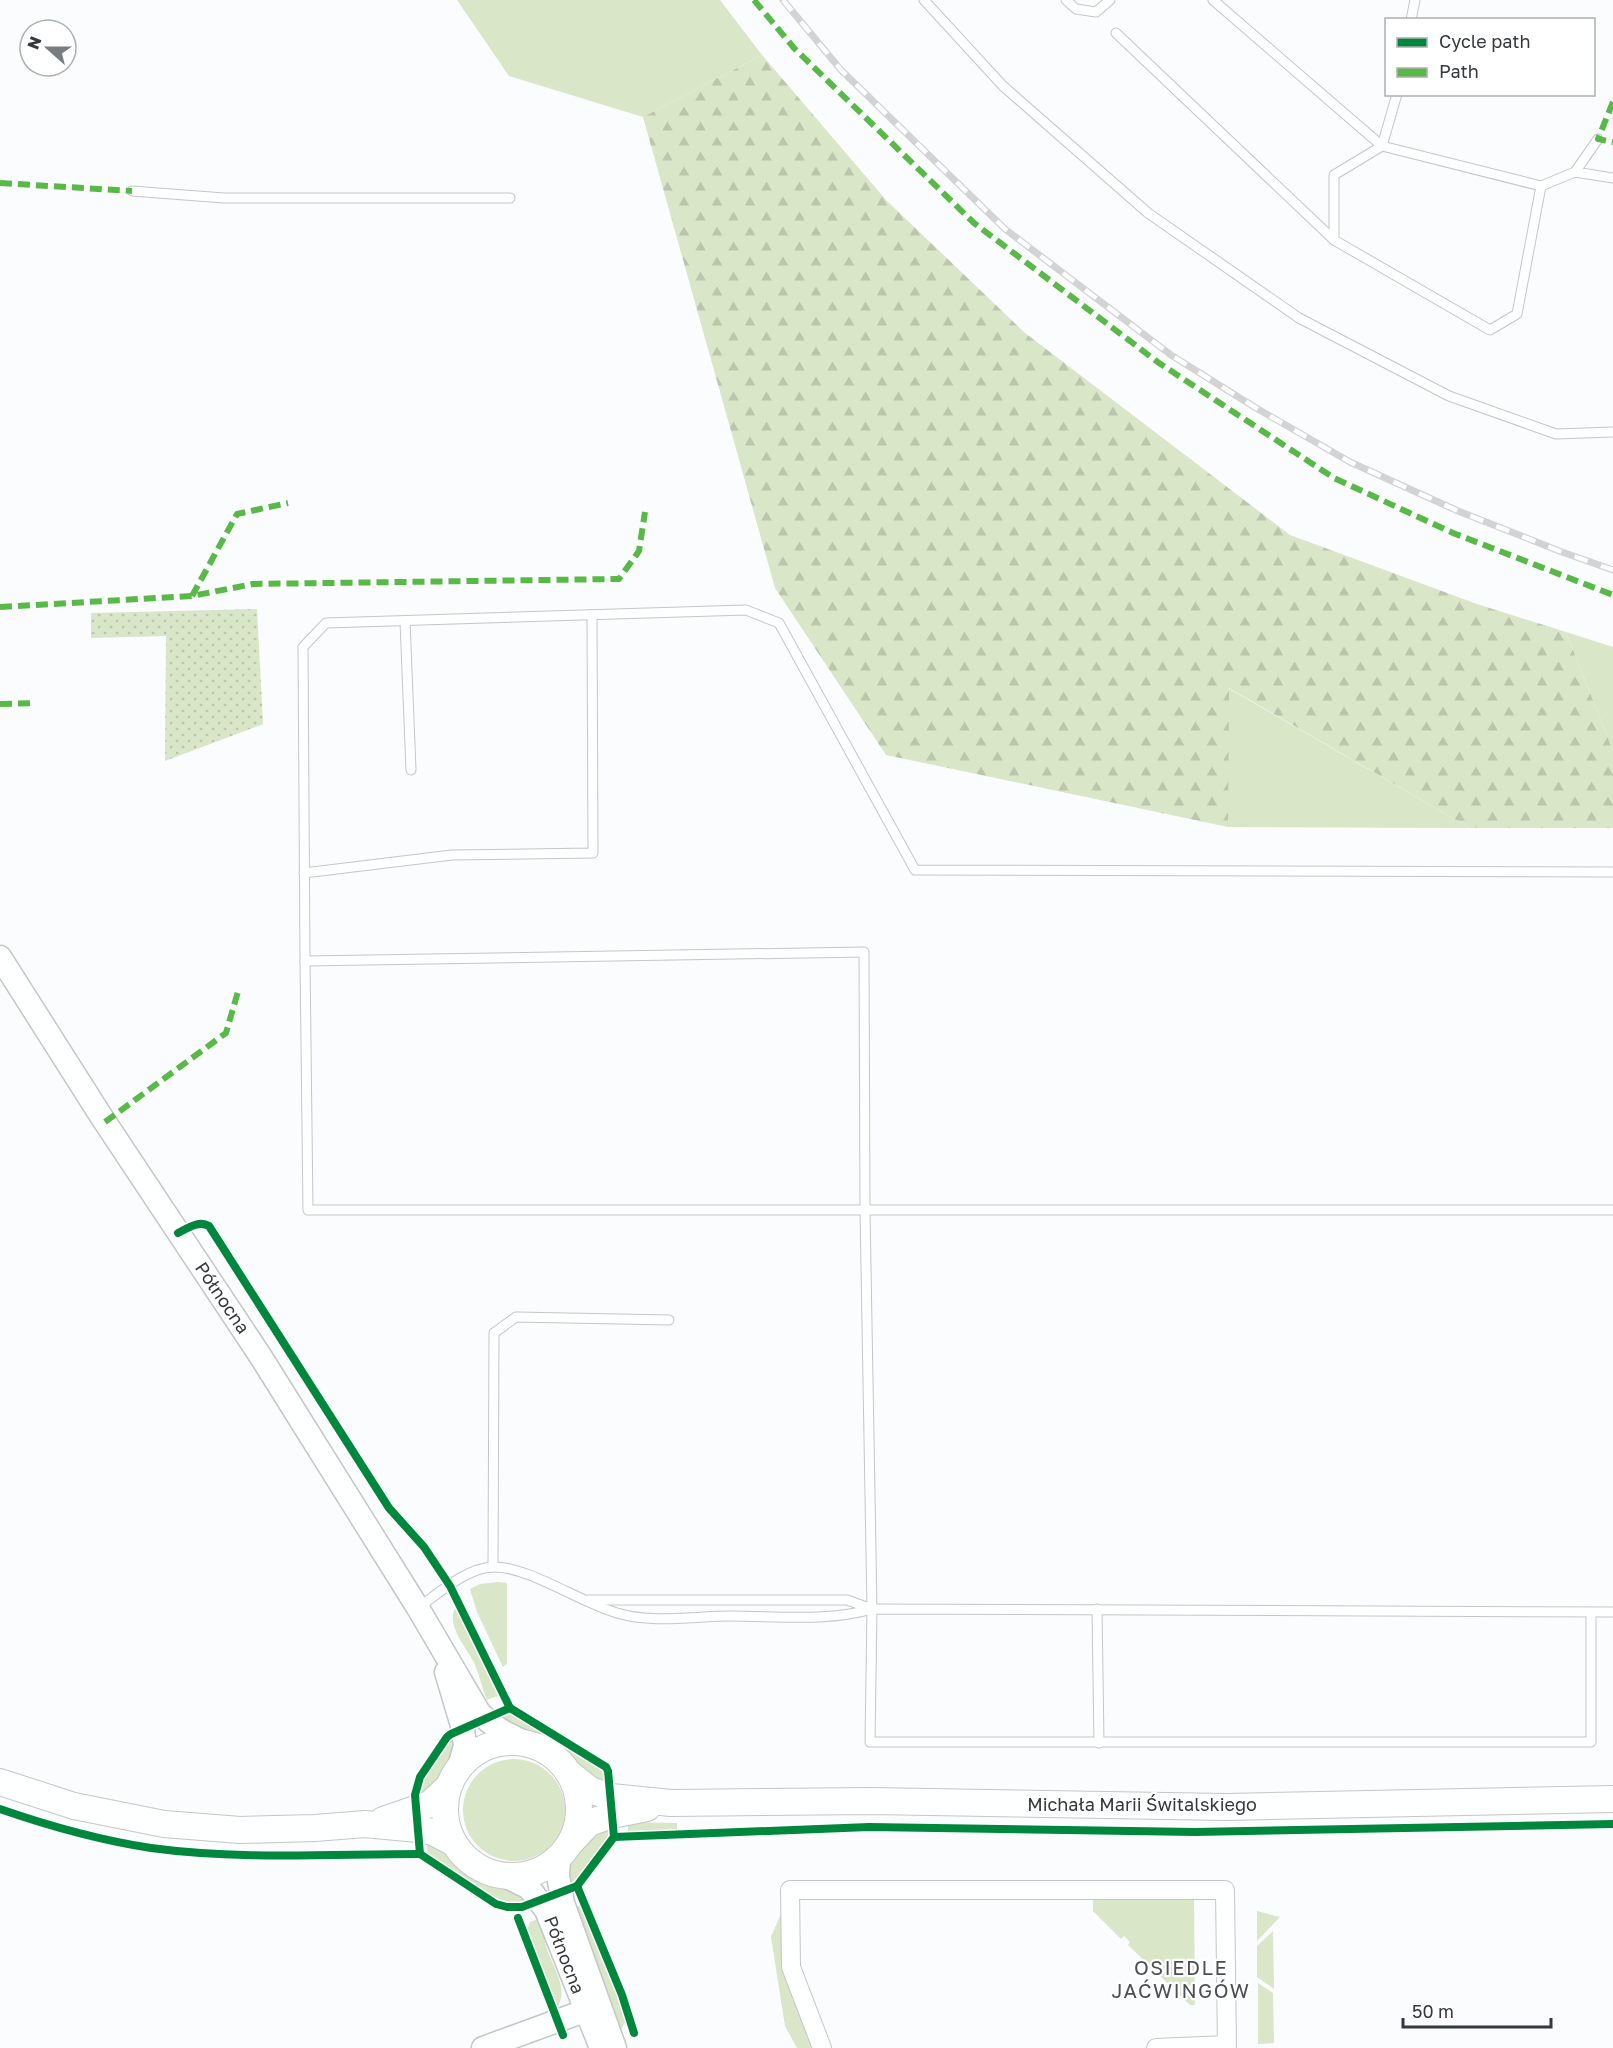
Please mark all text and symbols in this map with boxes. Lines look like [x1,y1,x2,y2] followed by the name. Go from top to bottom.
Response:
[18,18,78,78] north arrow
[1385,18,1595,96] legend
[1439,30,1531,52] text: Cycle path
[22,33,46,52] text: N
[1439,60,1479,82] text: Path
[191,1257,255,1337] street label: Północna
[1027,1793,1257,1815] street label: Michała Marii Świtalskiego
[540,1913,590,1997] street label: Północna
[1112,1955,1250,2002] district label: OSIEDLE JAĆWINGÓW
[1403,1991,1552,2029] scale bar
[1412,2000,1454,2022] text: 50 m

